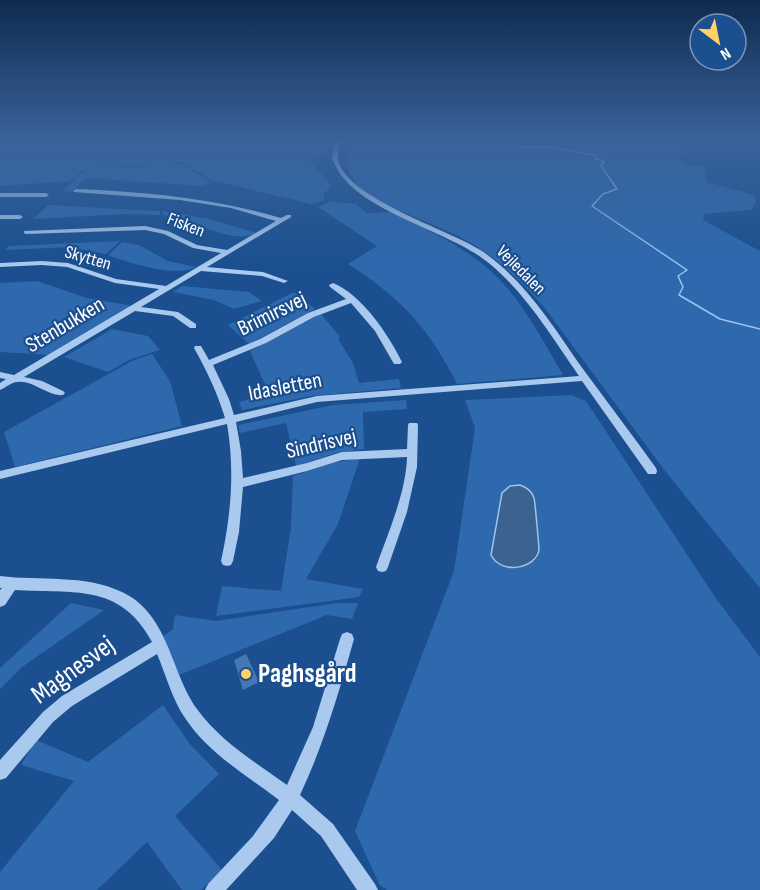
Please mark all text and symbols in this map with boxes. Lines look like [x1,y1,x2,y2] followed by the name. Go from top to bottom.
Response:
[688,12,748,72] north arrow
[716,43,734,64] text: N
[164,208,208,242] street label: Fisken
[62,241,114,275] street label: Skytten
[492,241,550,299] street label: Vejledalen
[233,286,311,342] street label: Brimirsvej
[21,291,109,359] street label: Stenbukken
[246,367,324,407] street label: Idasletten
[283,423,359,465] street label: Sindrisvej
[25,629,121,711] street label: Magnesvej
[258,658,357,690] place label: Paghsgård
[239,667,253,681] marker: Paghsgård

